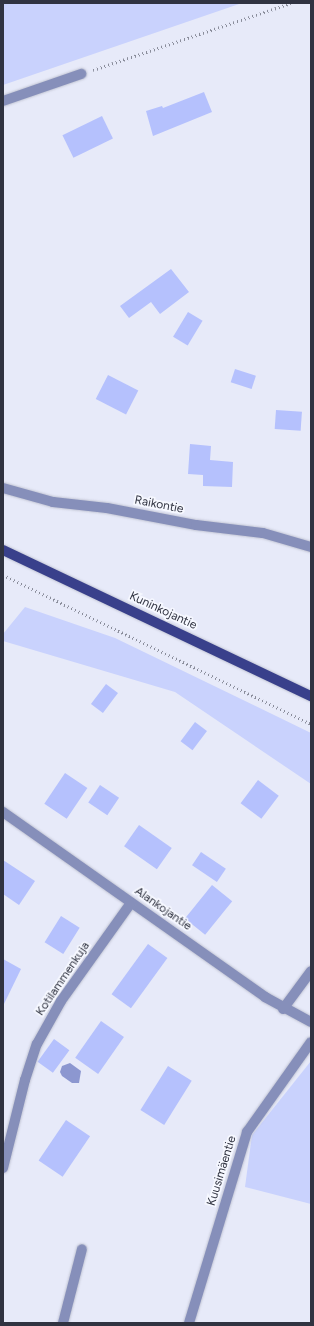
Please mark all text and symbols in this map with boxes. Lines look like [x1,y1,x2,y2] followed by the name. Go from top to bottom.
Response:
[133,493,185,517] street label: Raikontie
[127,589,199,633] street label: Kuninkojantie
[132,884,194,934] street label: Alankojantie
[33,939,93,1019] street label: Kotilammenkuja
[205,1134,239,1208] street label: Kuusimäentie

